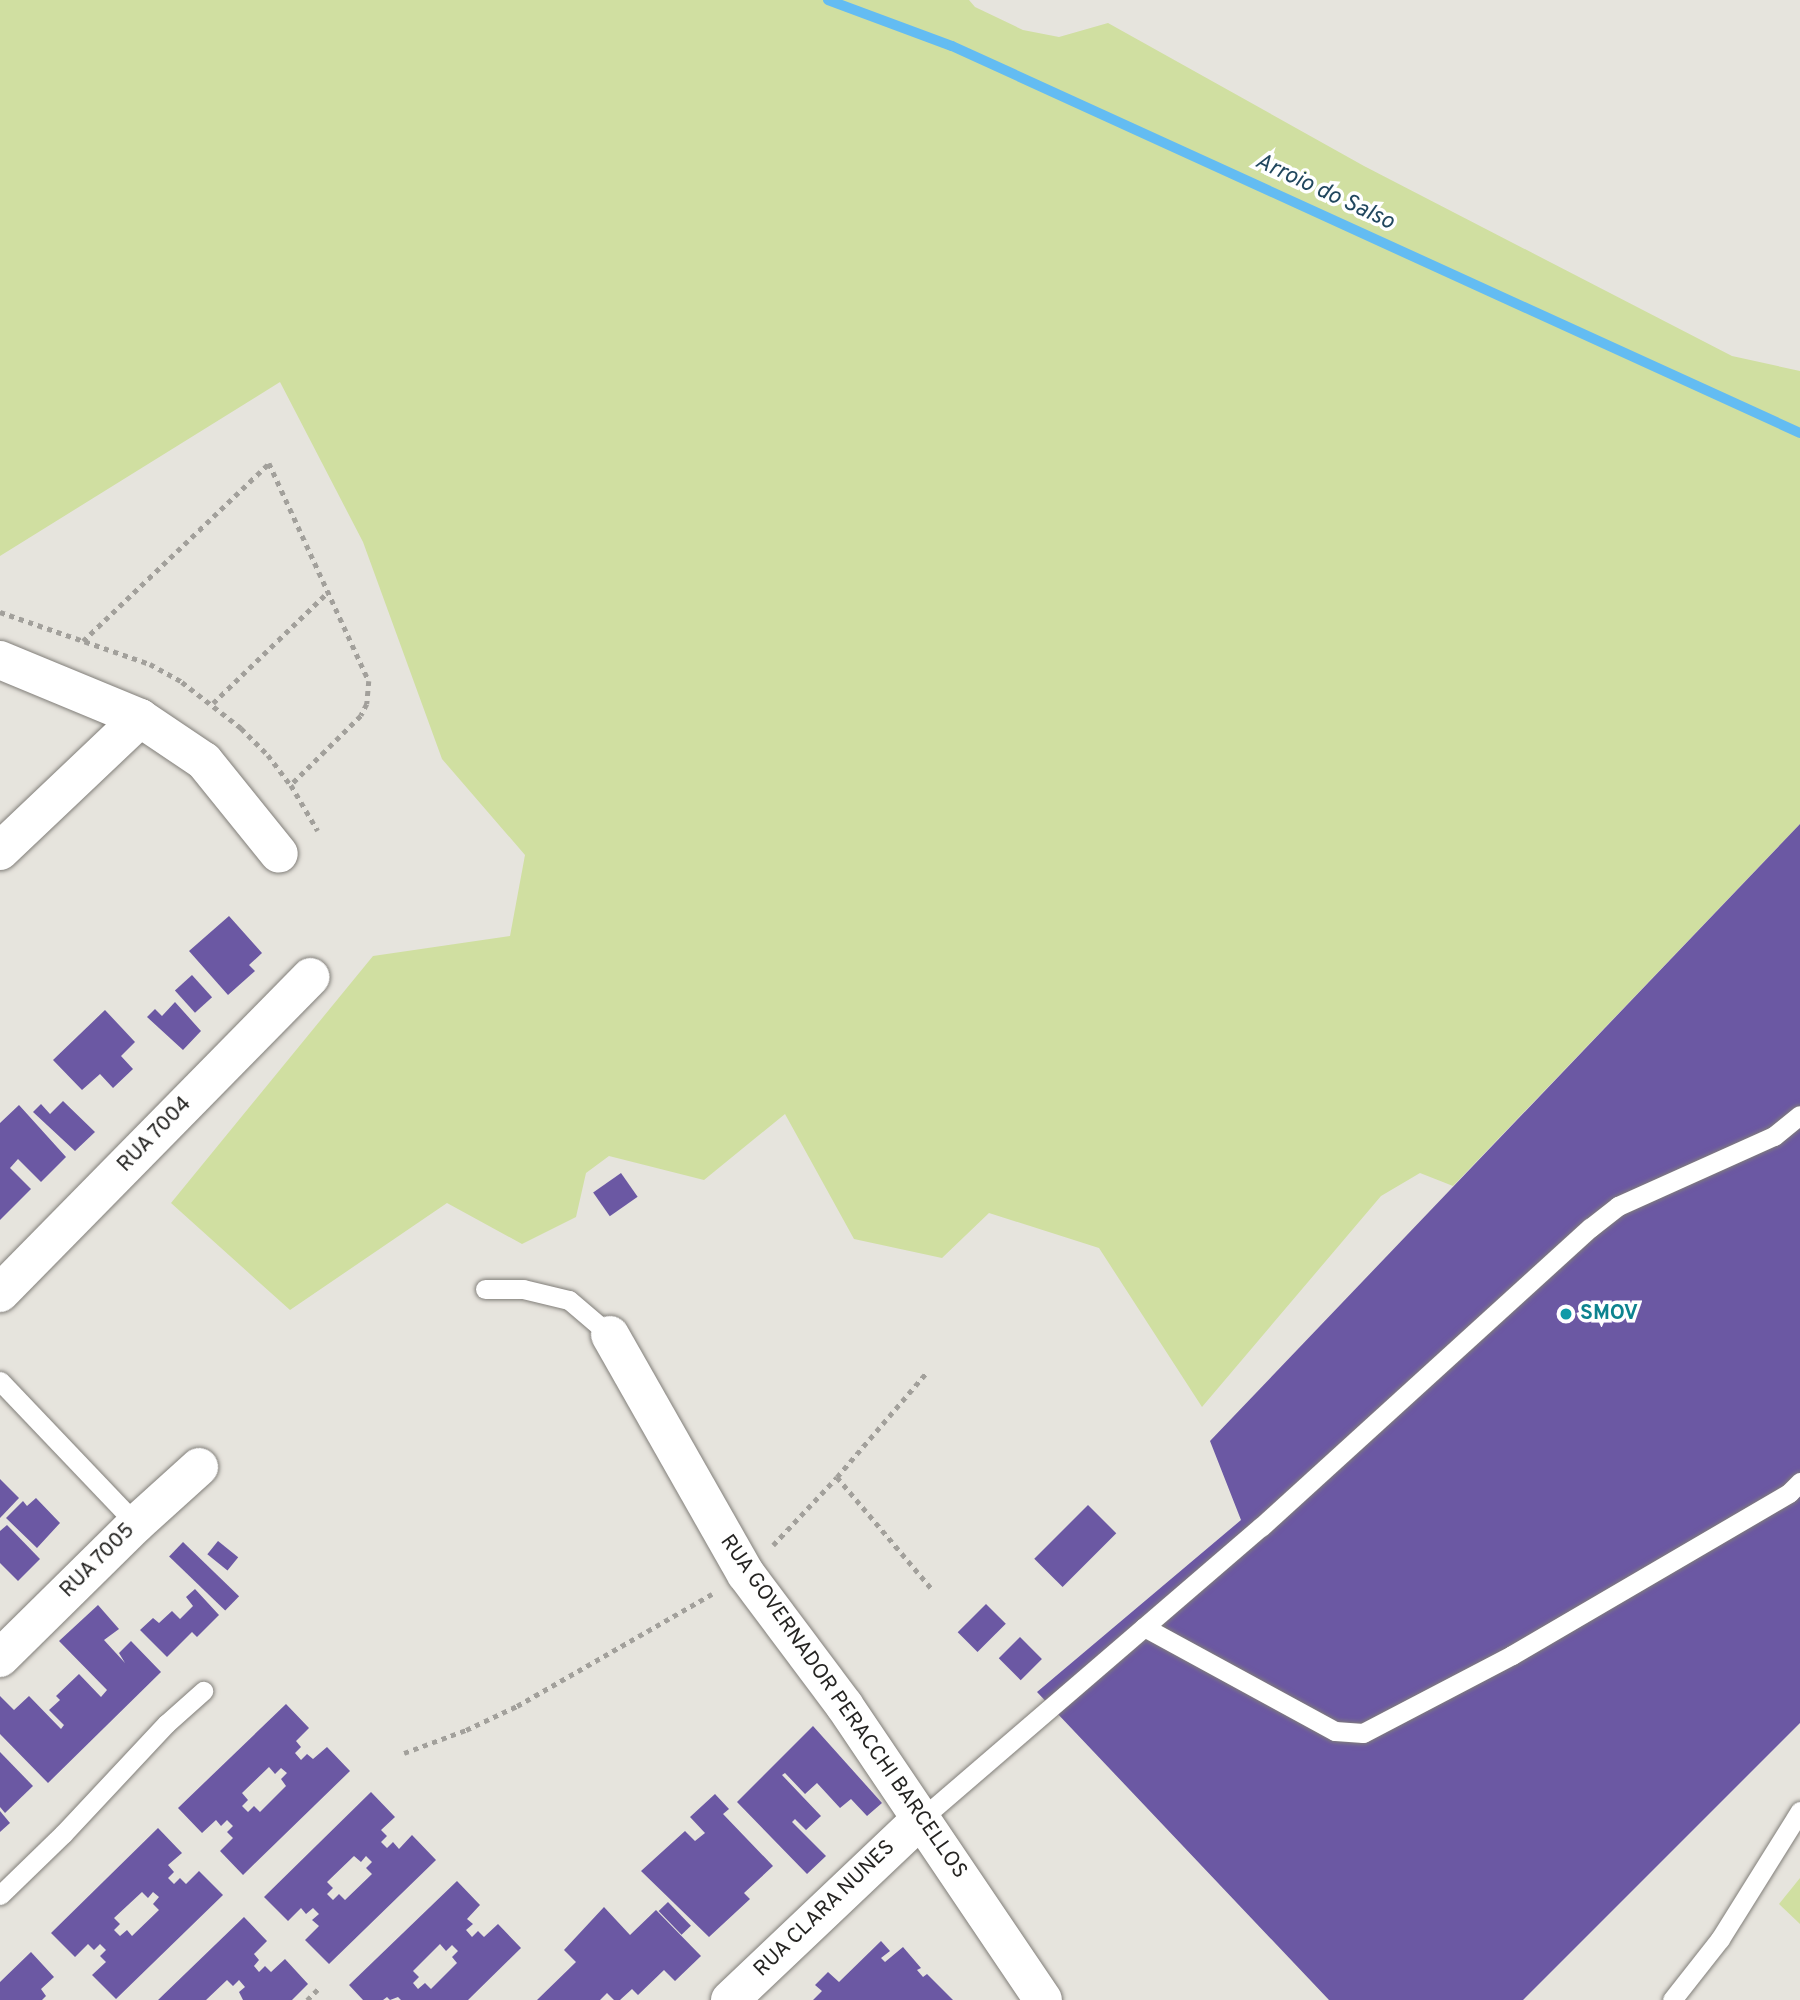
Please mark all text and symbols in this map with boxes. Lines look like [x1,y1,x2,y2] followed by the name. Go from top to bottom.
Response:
[1250,149,1398,237] water label: Arroio do Salso
[112,1091,198,1179] street label: RUA 7004
[1580,1301,1638,1327] place label: SMOV
[1558,1306,1574,1322] marker: SMOV
[55,1518,141,1604] street label: RUA 7005
[714,1530,972,1884] street label: RUA GOVERNADOR PERACCHI BARCELLOS
[749,1835,901,1983] street label: RUA CLARA NUNES

